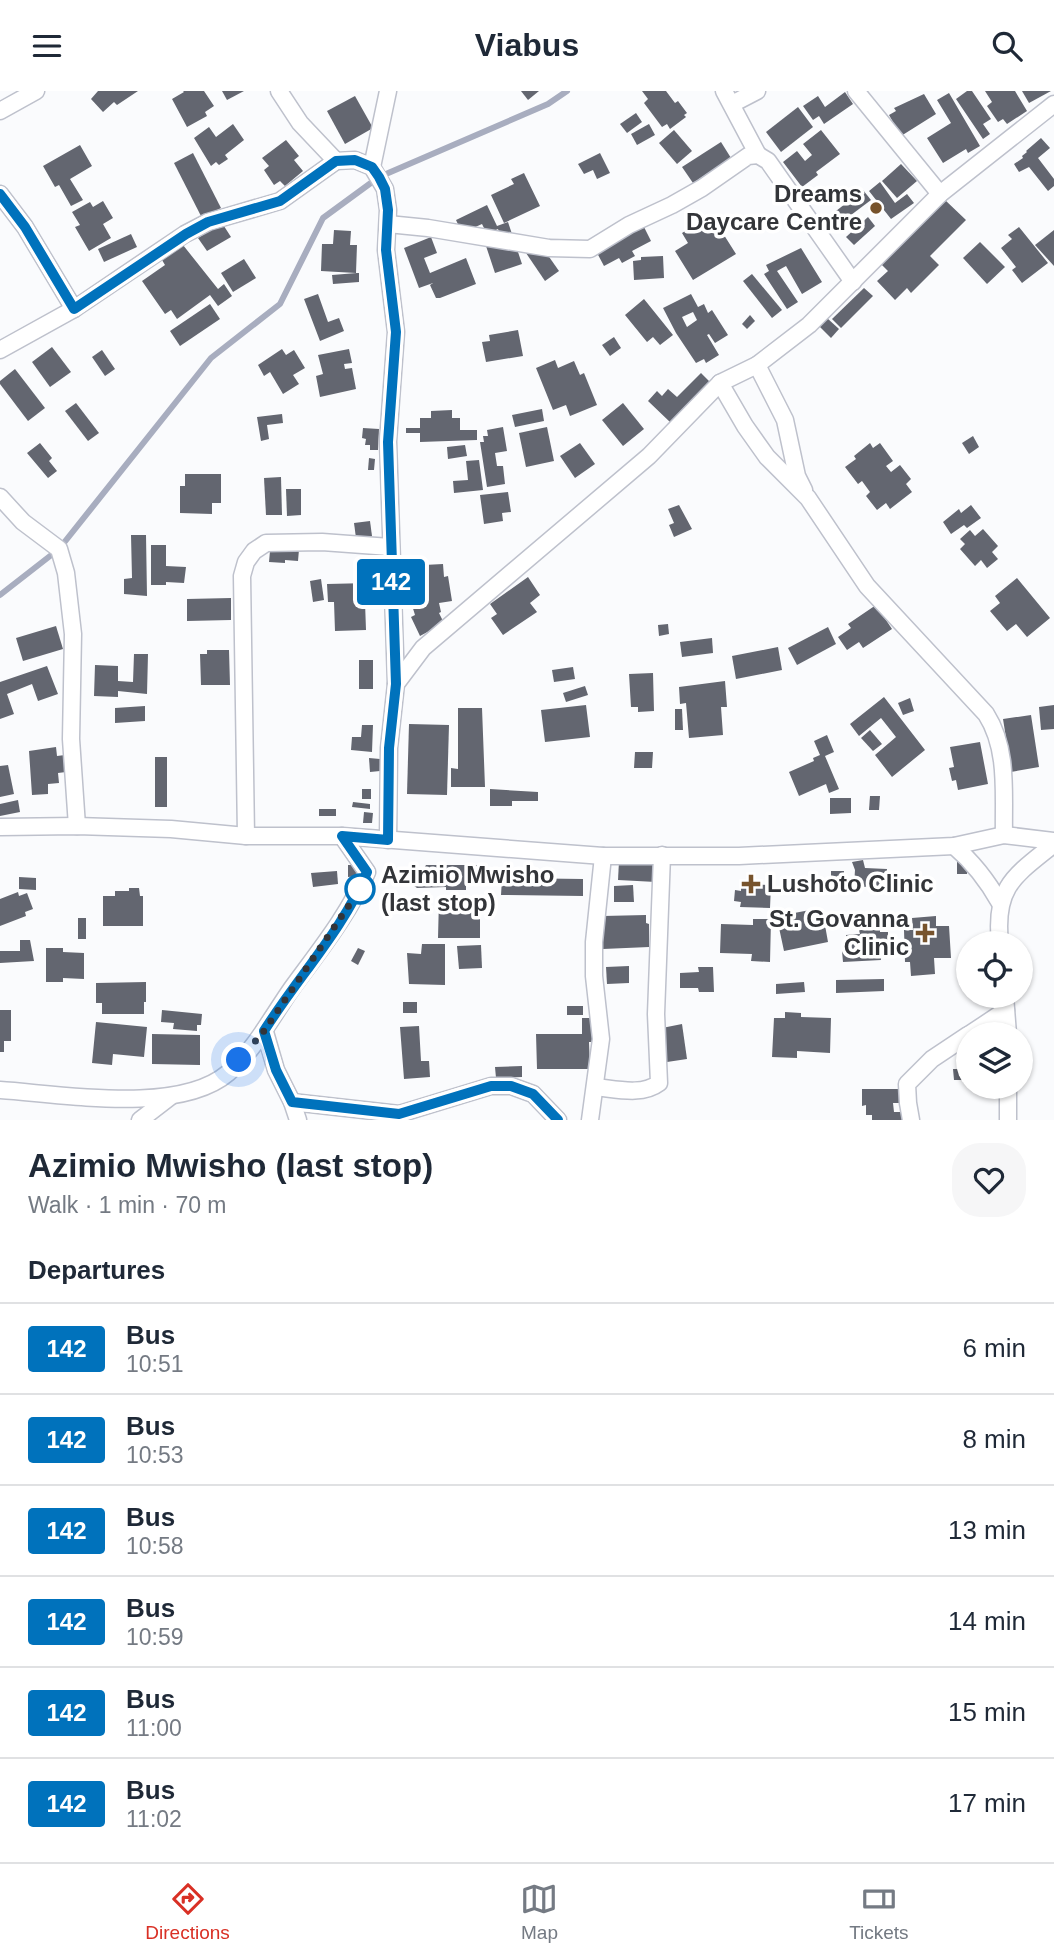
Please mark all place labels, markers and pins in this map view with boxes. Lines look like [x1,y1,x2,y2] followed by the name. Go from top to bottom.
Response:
[686,180,862,235] place label: Dreams Daycare Centre
[868,200,884,216] marker: Dreams Daycare Centre
[381,861,554,916] place label: Azimio Mwisho (last stop)
[767,870,934,897] place label: Lushoto Clinic
[345,874,375,904] marker: Azimio Mwisho (last stop)
[741,874,761,894] marker: Lushoto Clinic
[769,905,910,960] place label: St. Govanna Clinic
[915,923,935,943] marker: St. Govanna Clinic

